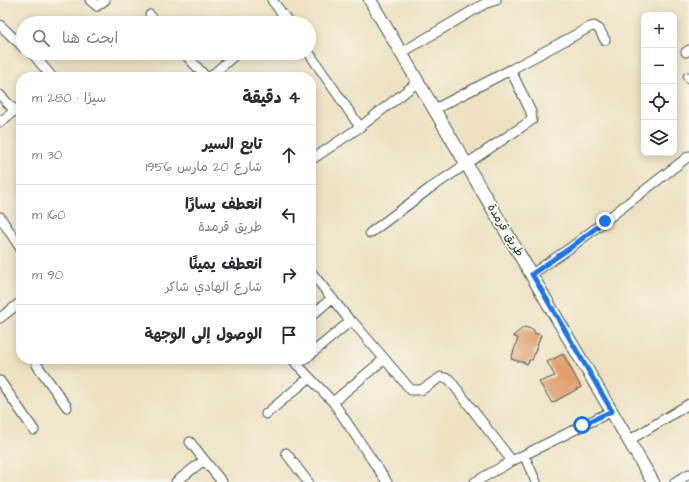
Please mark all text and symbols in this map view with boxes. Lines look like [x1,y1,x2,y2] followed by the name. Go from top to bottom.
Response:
[641,12,677,156] map controls
[641,12,677,48] button: +
[16,16,316,60] search box
[30,27,52,49] icon: search
[62,28,118,49] text: ابحث هنا
[641,48,677,84] button: −
[641,84,677,120] button: locate
[242,86,300,110] text: 4 دقيقة
[32,89,106,107] text: سيرًا · 280 m
[641,120,677,156] button: layers
[203,134,262,155] text: تابع السير
[278,144,300,166] icon: ahead
[32,146,62,164] text: 30 m
[145,158,262,176] text: شارع 20 مارس 1956
[185,194,262,215] text: انعطف يسارًا
[483,201,528,260] street label: طريق قرمدة
[278,204,300,226] icon: left
[32,206,65,224] text: 160 m
[596,212,614,230] route end
[198,218,262,236] text: طريق قرمدة
[189,254,262,275] text: انعطف يمينًا
[278,264,300,286] icon: right
[32,266,63,284] text: 90 m
[165,278,262,296] text: شارع الهادي شاكر
[145,324,262,345] text: الوصول إلى الوجهة
[278,324,300,346] icon: arrive
[573,416,591,434] route start

